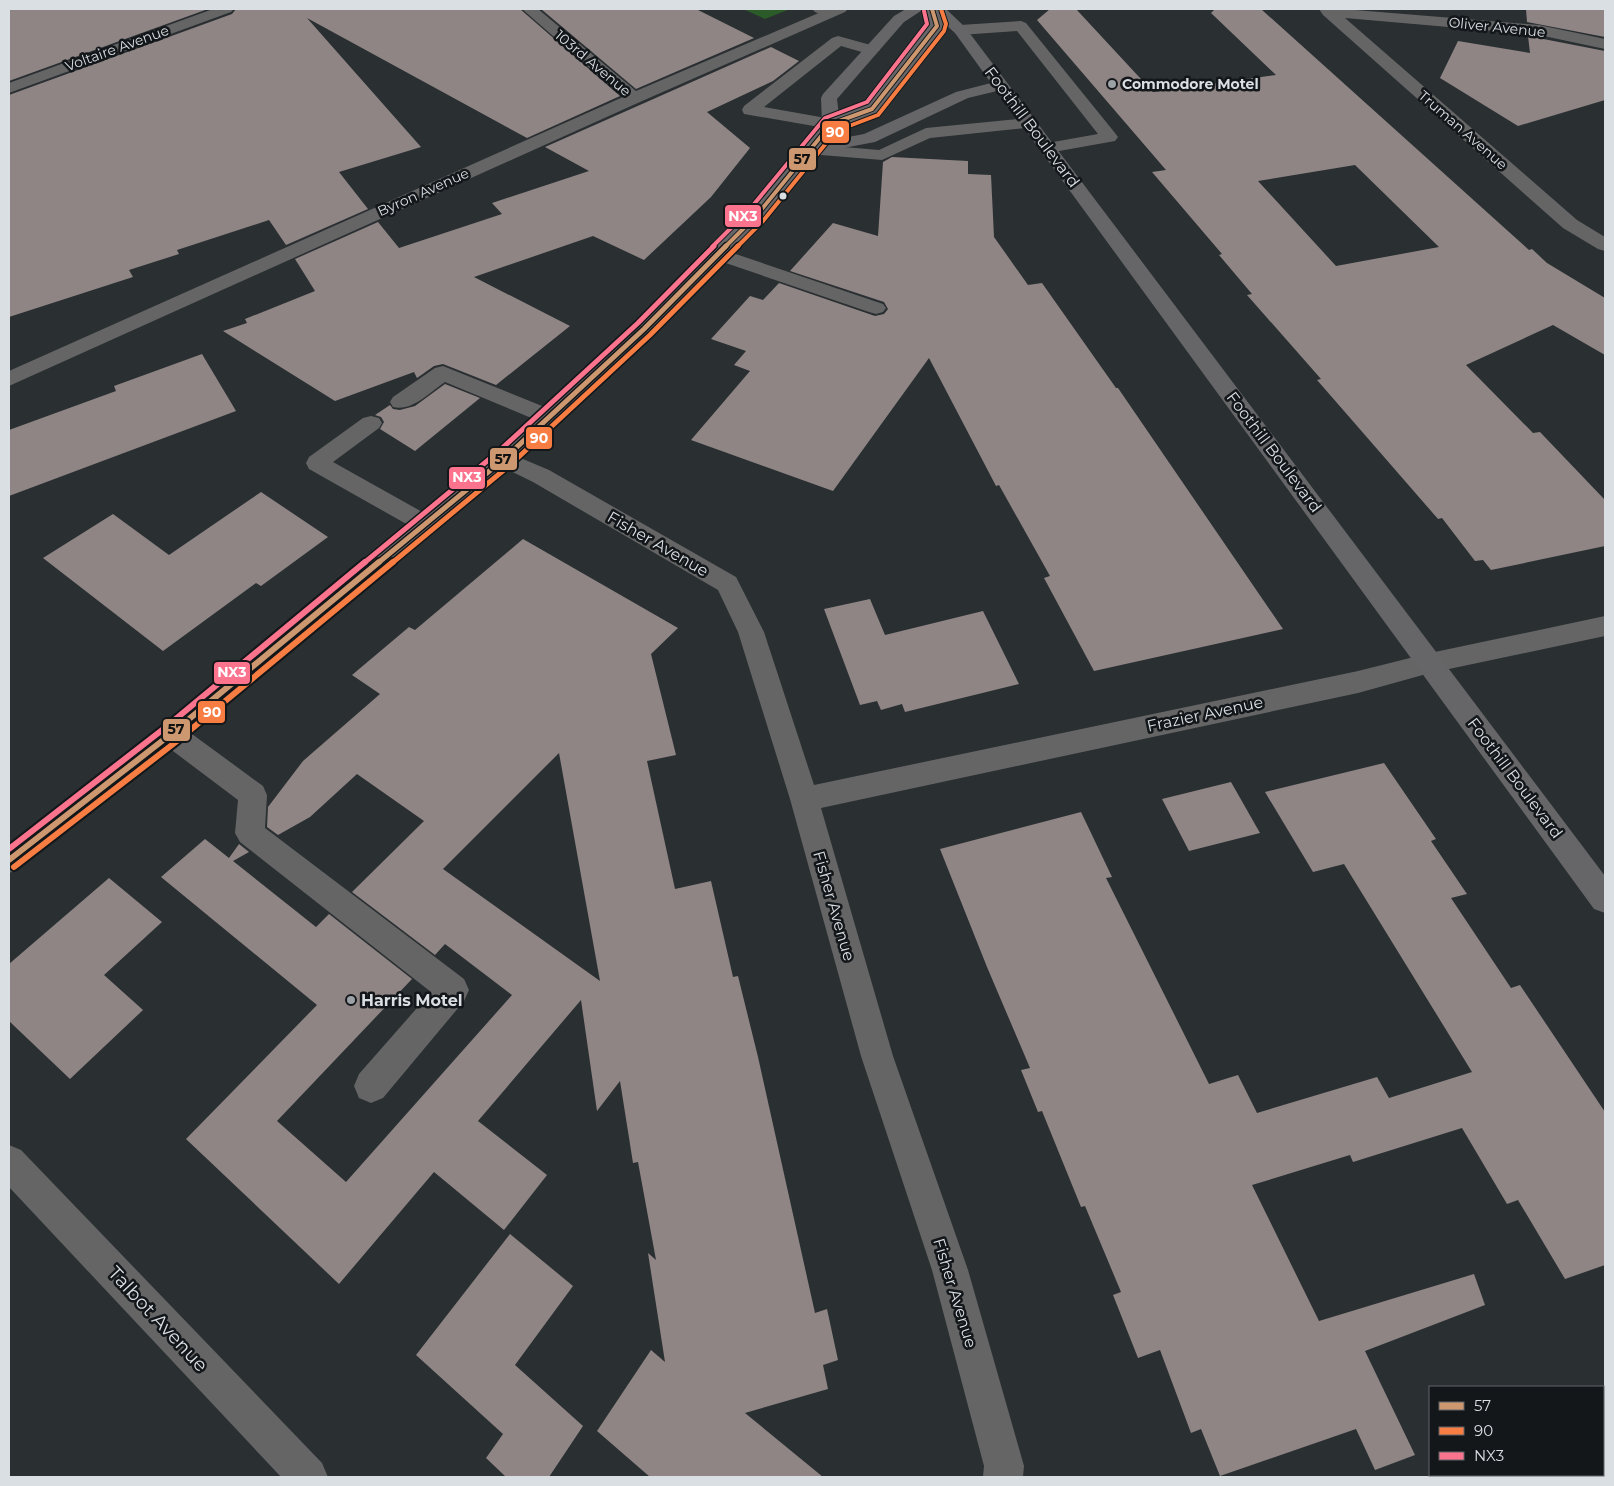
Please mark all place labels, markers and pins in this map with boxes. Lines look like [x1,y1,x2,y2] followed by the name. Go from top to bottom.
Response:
[1122,75,1259,93] place label: Commodore Motel
[1106,78,1118,90] marker: Commodore Motel
[778,191,788,201] unlabelled marker
[361,991,463,1010] place label: Harris Motel
[345,994,357,1006] marker: Harris Motel

